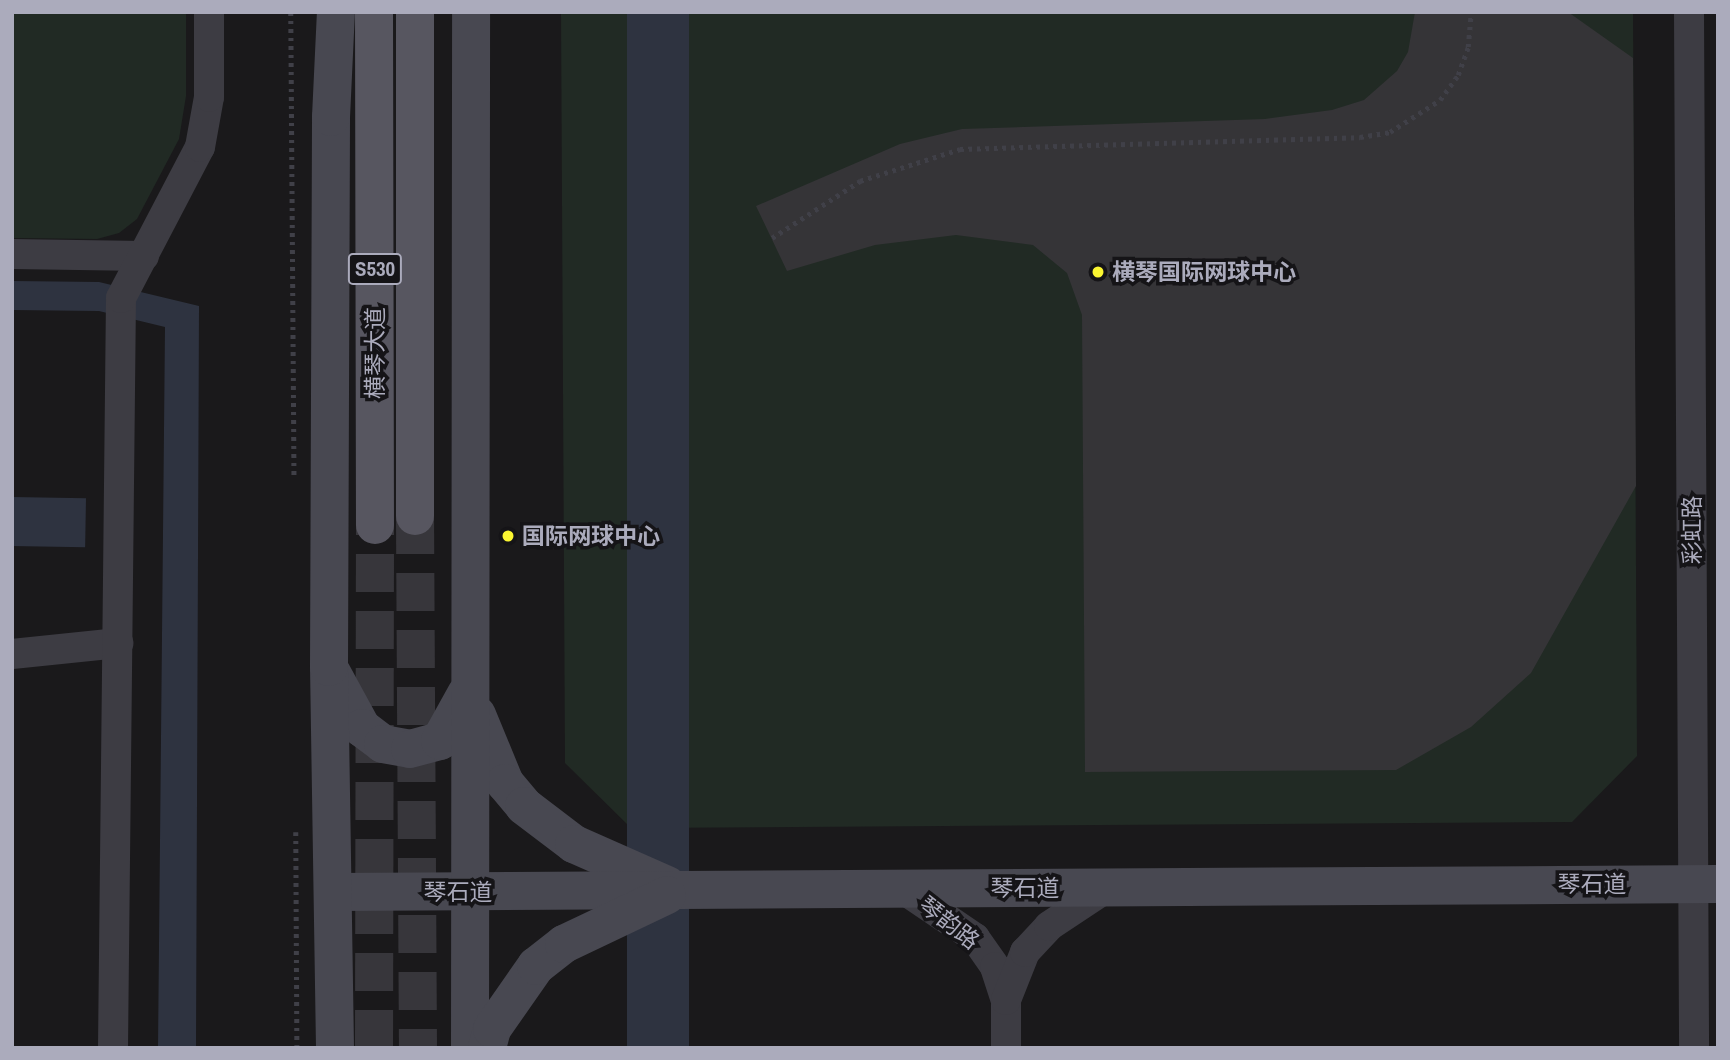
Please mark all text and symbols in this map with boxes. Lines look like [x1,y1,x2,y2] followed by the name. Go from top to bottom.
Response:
[347,252,403,286] road number: S530
[1112,258,1296,286] place label: 横琴国际网球中心
[1090,264,1106,280] marker: 横琴国际网球中心
[361,307,389,399] street label: 横琴大道
[1678,496,1706,564] street label: 彩虹路
[522,522,660,550] place label: 国际网球中心
[500,528,516,544] marker: 国际网球中心
[1558,870,1626,898] street label: 琴石道
[991,874,1059,902] street label: 琴石道
[424,878,492,906] street label: 琴石道
[913,891,985,955] street label: 琴韵路

